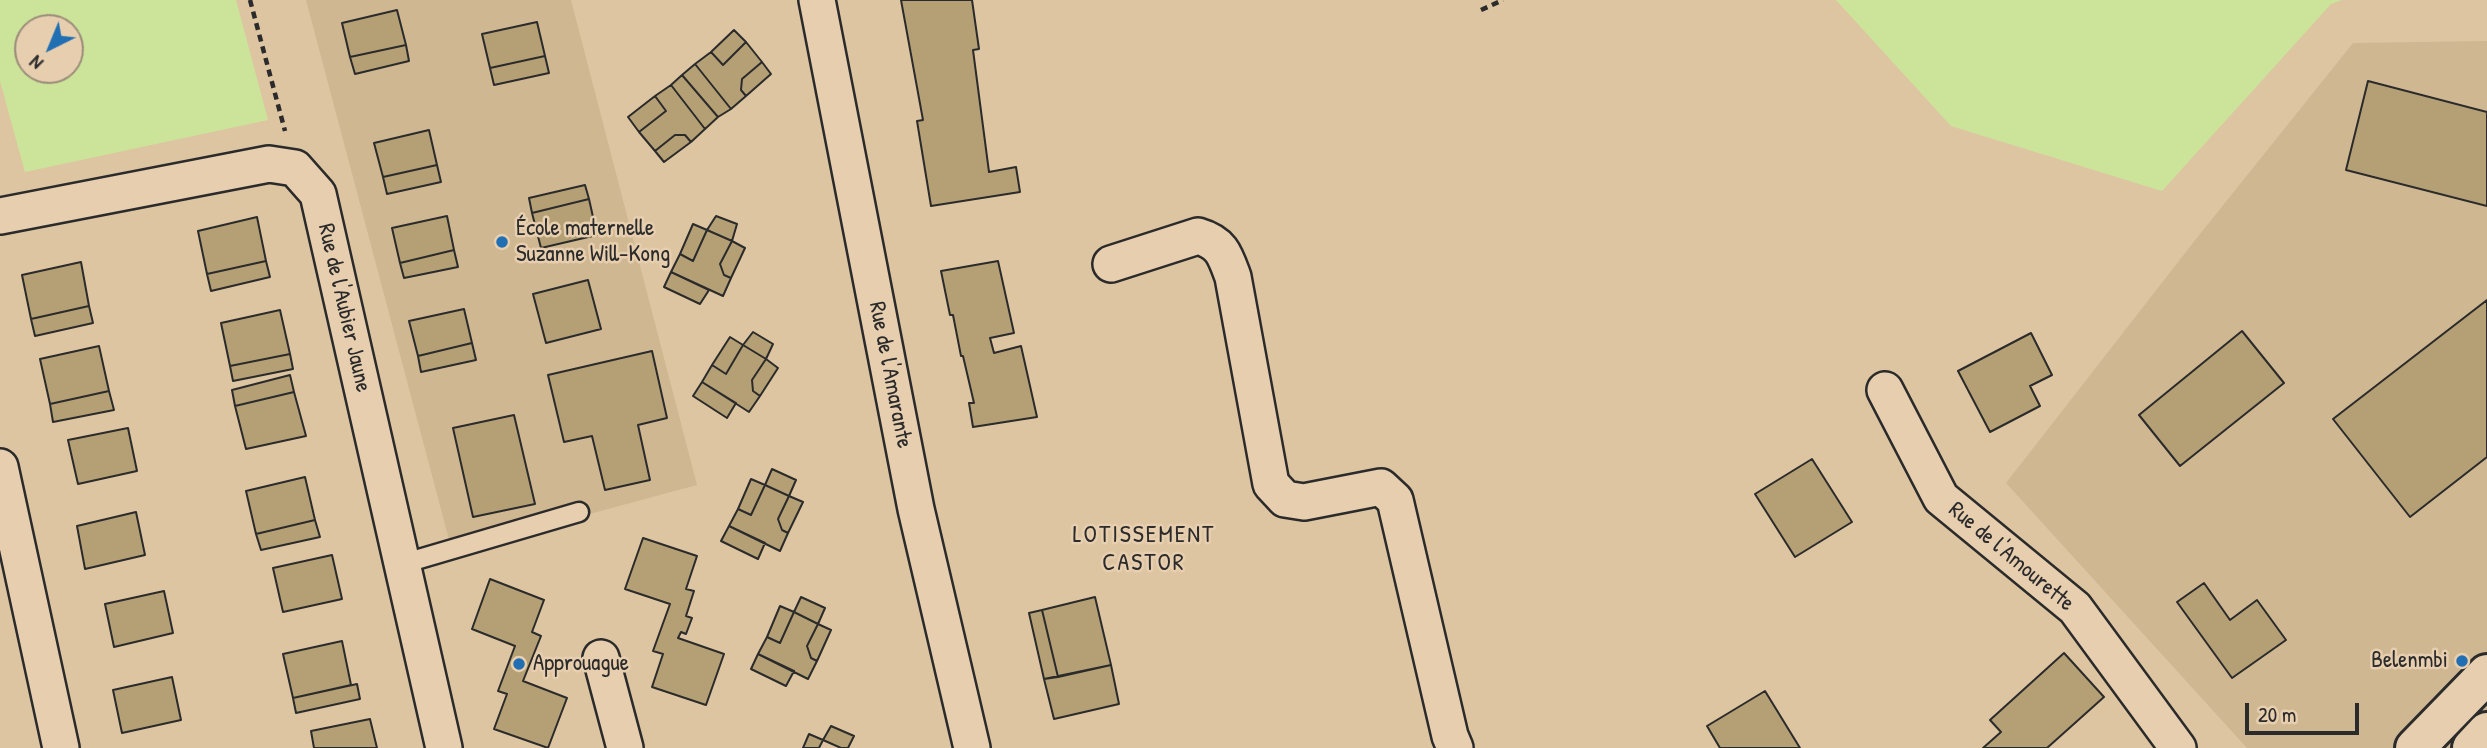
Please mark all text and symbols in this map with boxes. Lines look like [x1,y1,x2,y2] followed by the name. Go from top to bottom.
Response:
[14,14,84,84] north arrow
[23,50,49,76] text: N
[516,215,670,269] place label: École maternelle Suzanne Will-Kong
[311,221,377,395] street label: Rue de l'Aubier Jaune
[494,234,510,250] marker: École maternelle Suzanne Will-Kong
[862,299,918,451] street label: Rue de l'Amarante
[1942,496,2080,618] street label: Rue de l'Amourette
[1074,522,1214,578] district label: LOTISSEMENT CASTOR
[2371,647,2448,675] place label: Belenmbi
[533,650,629,678] place label: Approuague
[2454,653,2470,669] marker: Belenmbi
[511,656,527,672] marker: Approuague
[2249,688,2363,732] scale bar
[2258,700,2296,729] text: 20 m

